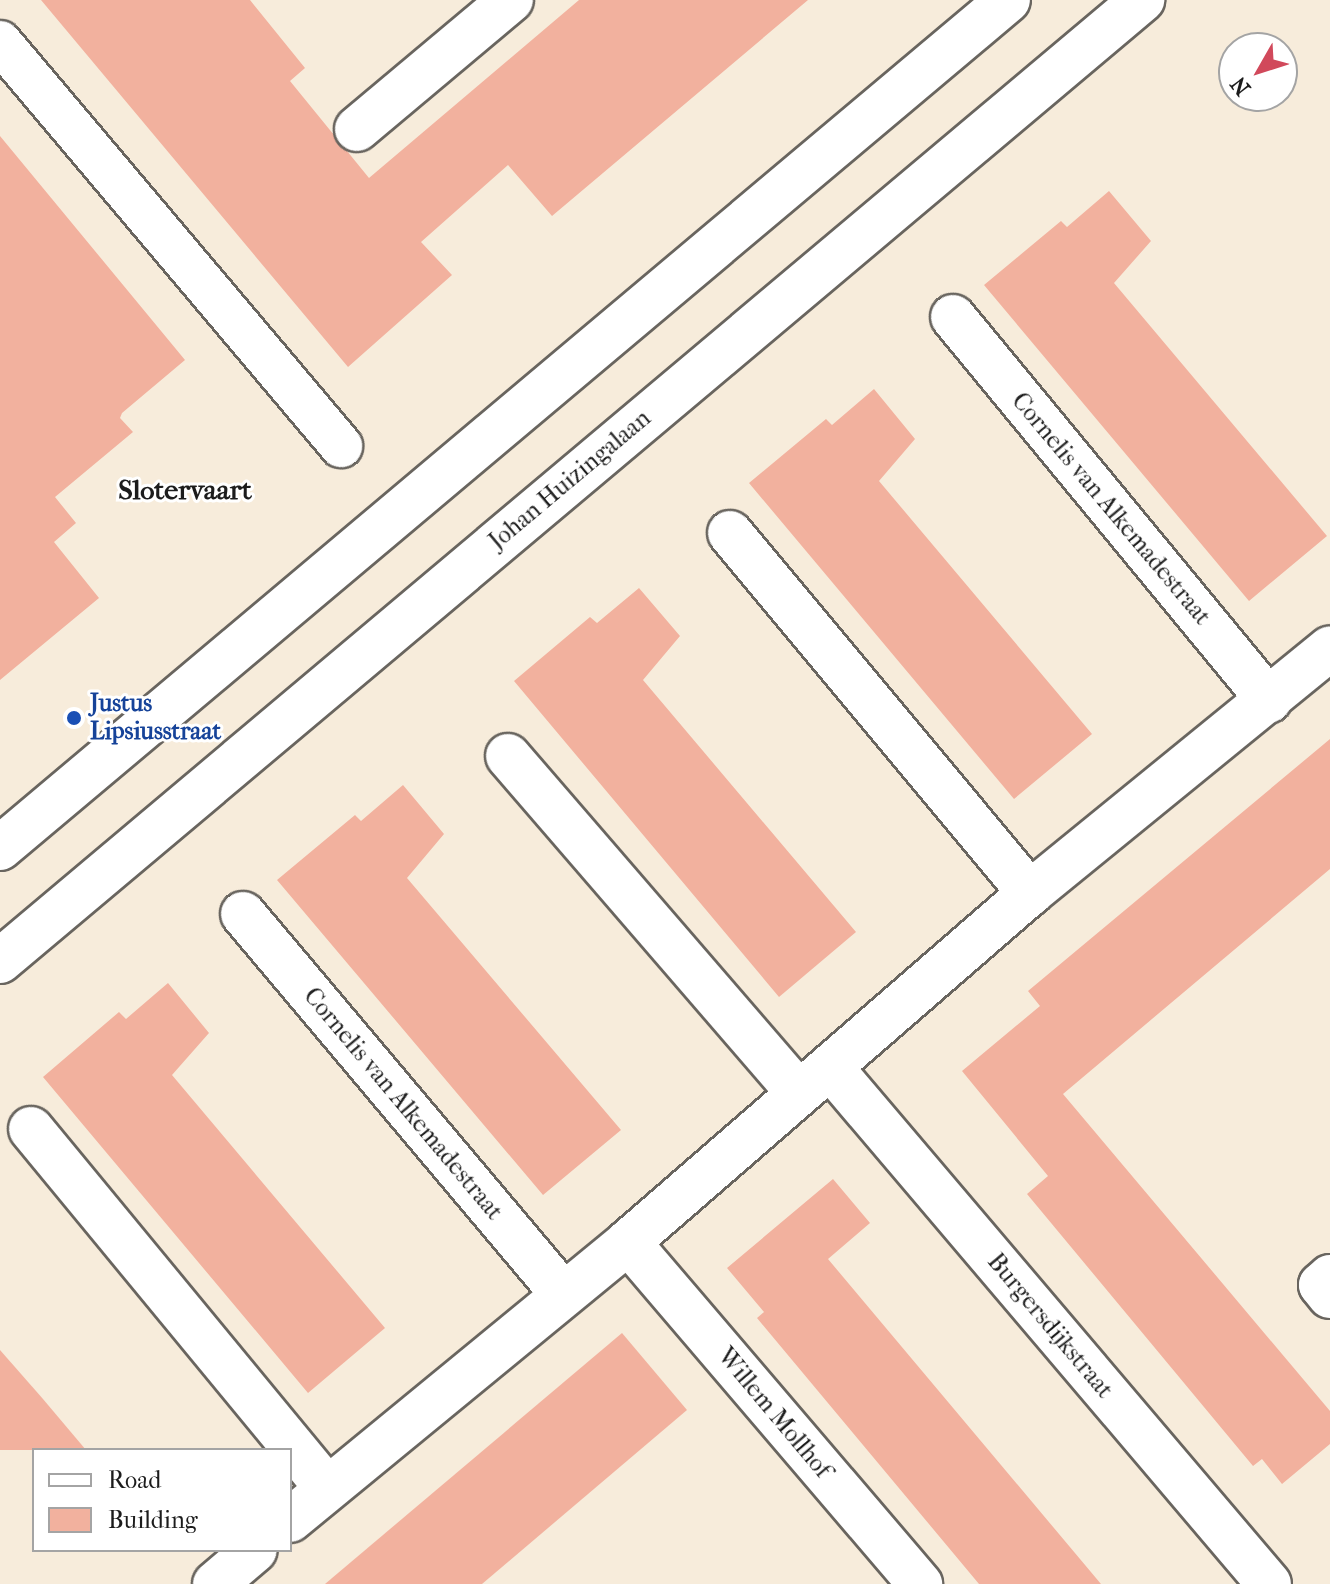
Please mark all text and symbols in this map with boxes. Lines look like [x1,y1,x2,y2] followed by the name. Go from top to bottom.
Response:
[1218,32,1298,112] north arrow
[1226,71,1256,101] text: N
[1005,387,1217,631] street label: Cornelis van Alkemadestraat
[483,404,657,556] street label: Johan Huizingalaan
[118,473,252,507] district label: Slotervaart
[90,690,221,746] place label: Justus Lipsiusstraat
[65,709,83,727] marker: Justus Lipsiusstraat
[297,982,509,1226] street label: Cornelis van Alkemadestraat
[981,1248,1119,1404] street label: Burgersdijkstraat
[711,1342,837,1484] street label: Willem Mollhof
[32,1448,292,1552] legend
[108,1466,161,1494] text: Road
[108,1506,198,1534] text: Building

